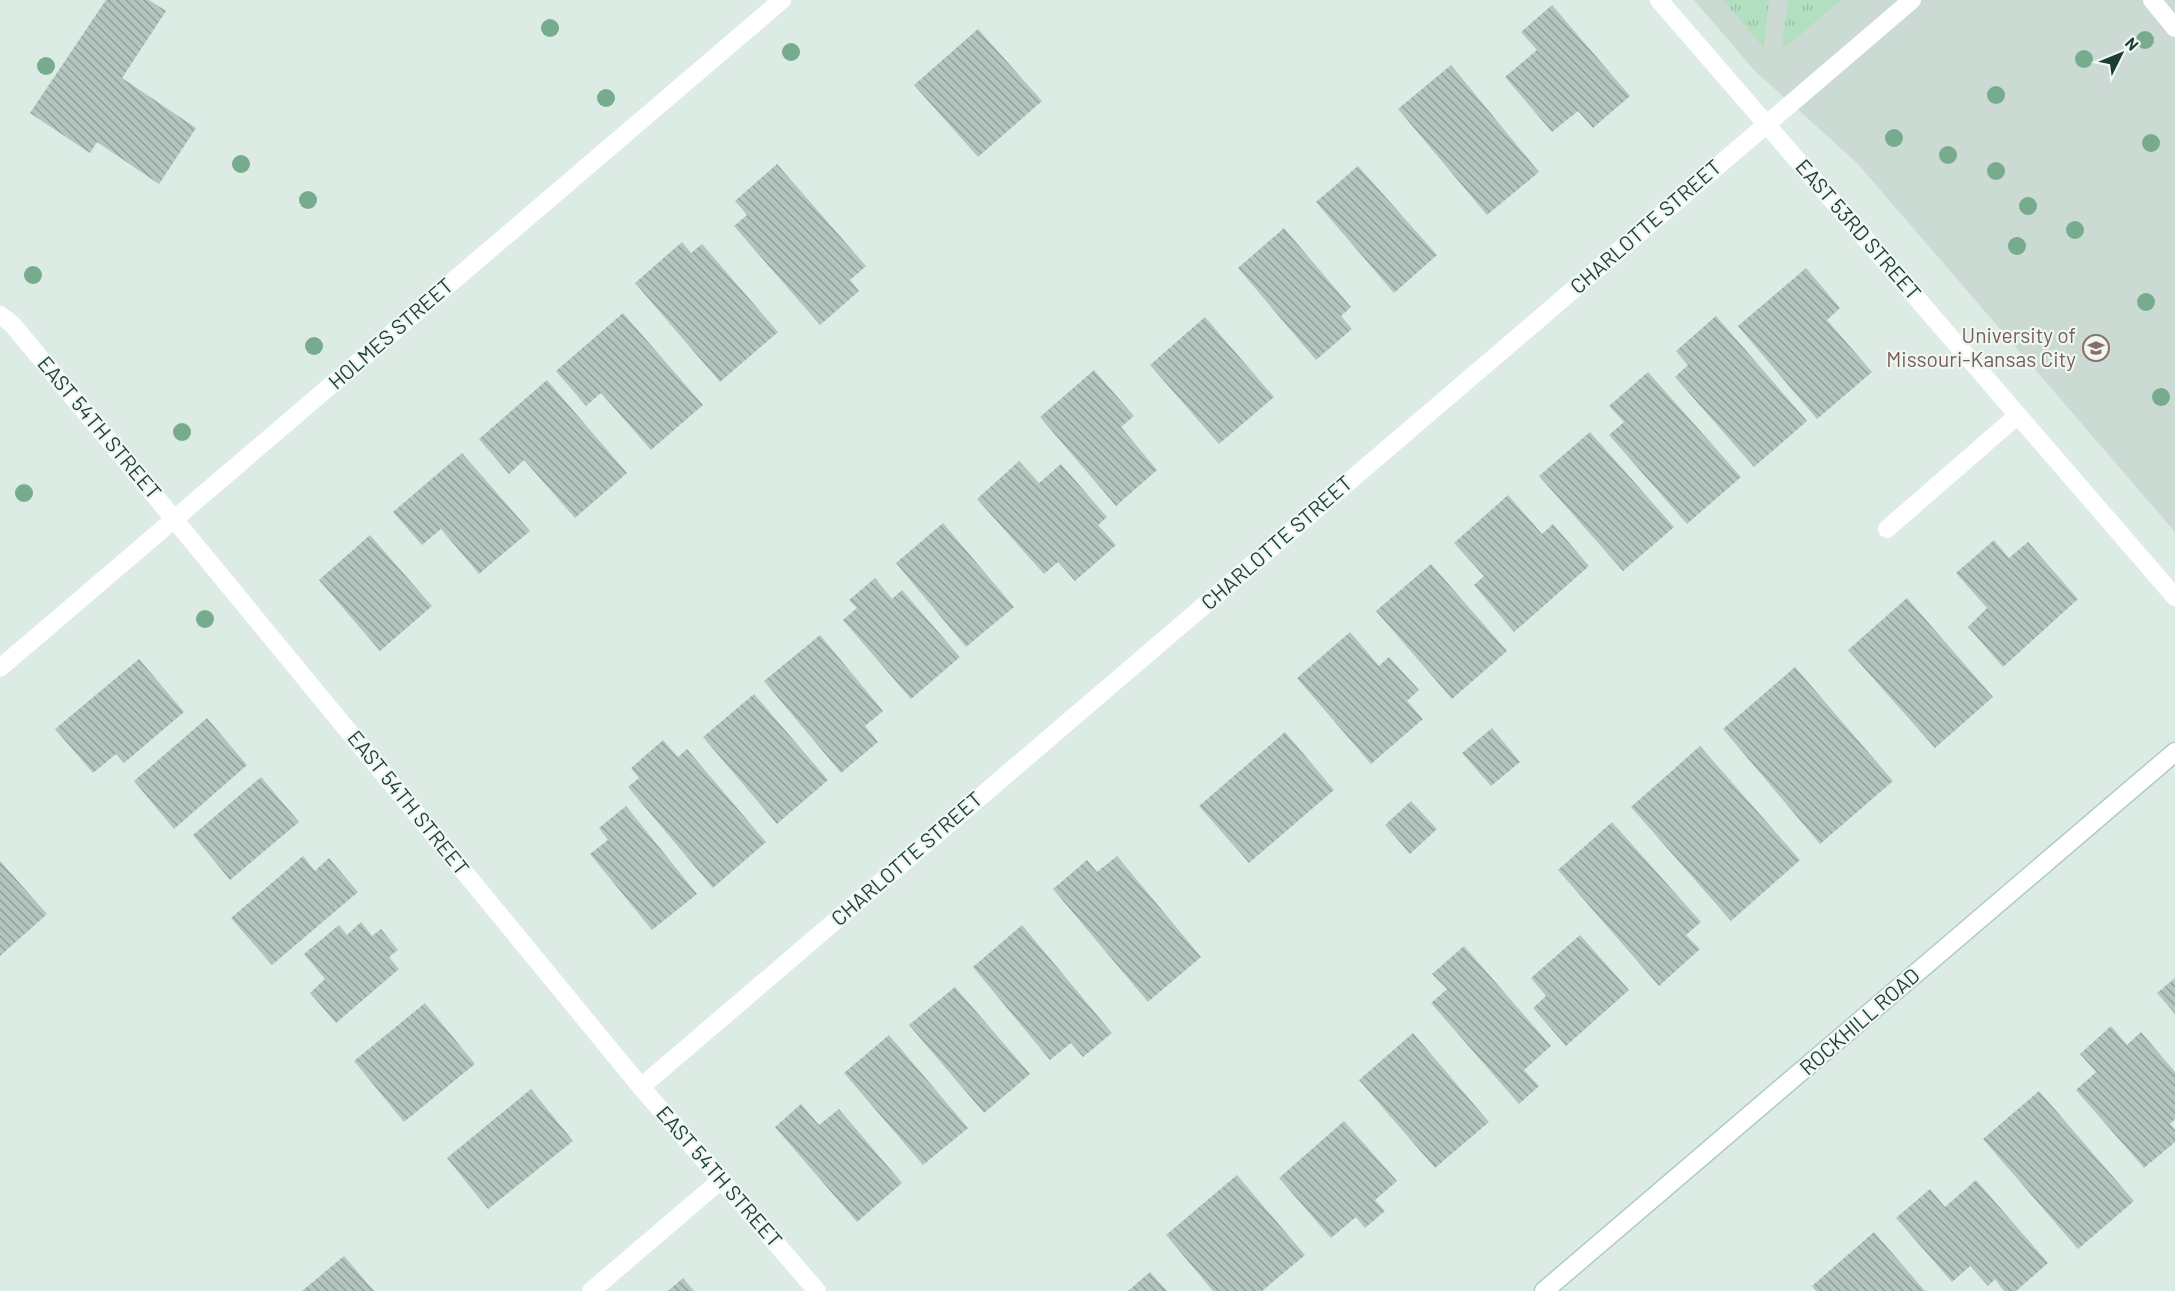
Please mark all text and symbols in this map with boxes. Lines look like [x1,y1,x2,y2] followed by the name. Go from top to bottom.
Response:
[2091,24,2151,84] north arrow
[2122,33,2143,54] text: N
[1564,154,1726,298] street label: CHARLOTTE STREET
[1791,154,1927,305] street label: EAST 53RD STREET
[323,272,457,394] street label: HOLMES STREET
[1886,322,2076,371] place label: University of Missouri-Kansas City
[2081,333,2111,363] school or university icon: University of Missouri-Kansas City
[33,350,167,504] street label: EAST 54TH STREET
[1195,470,1357,614] street label: CHARLOTTE STREET
[343,725,475,879] street label: EAST 54TH STREET
[825,786,987,930] street label: CHARLOTTE STREET
[1794,962,1924,1080] street label: ROCKHILL ROAD
[652,1100,788,1252] street label: EAST 54TH STREET

